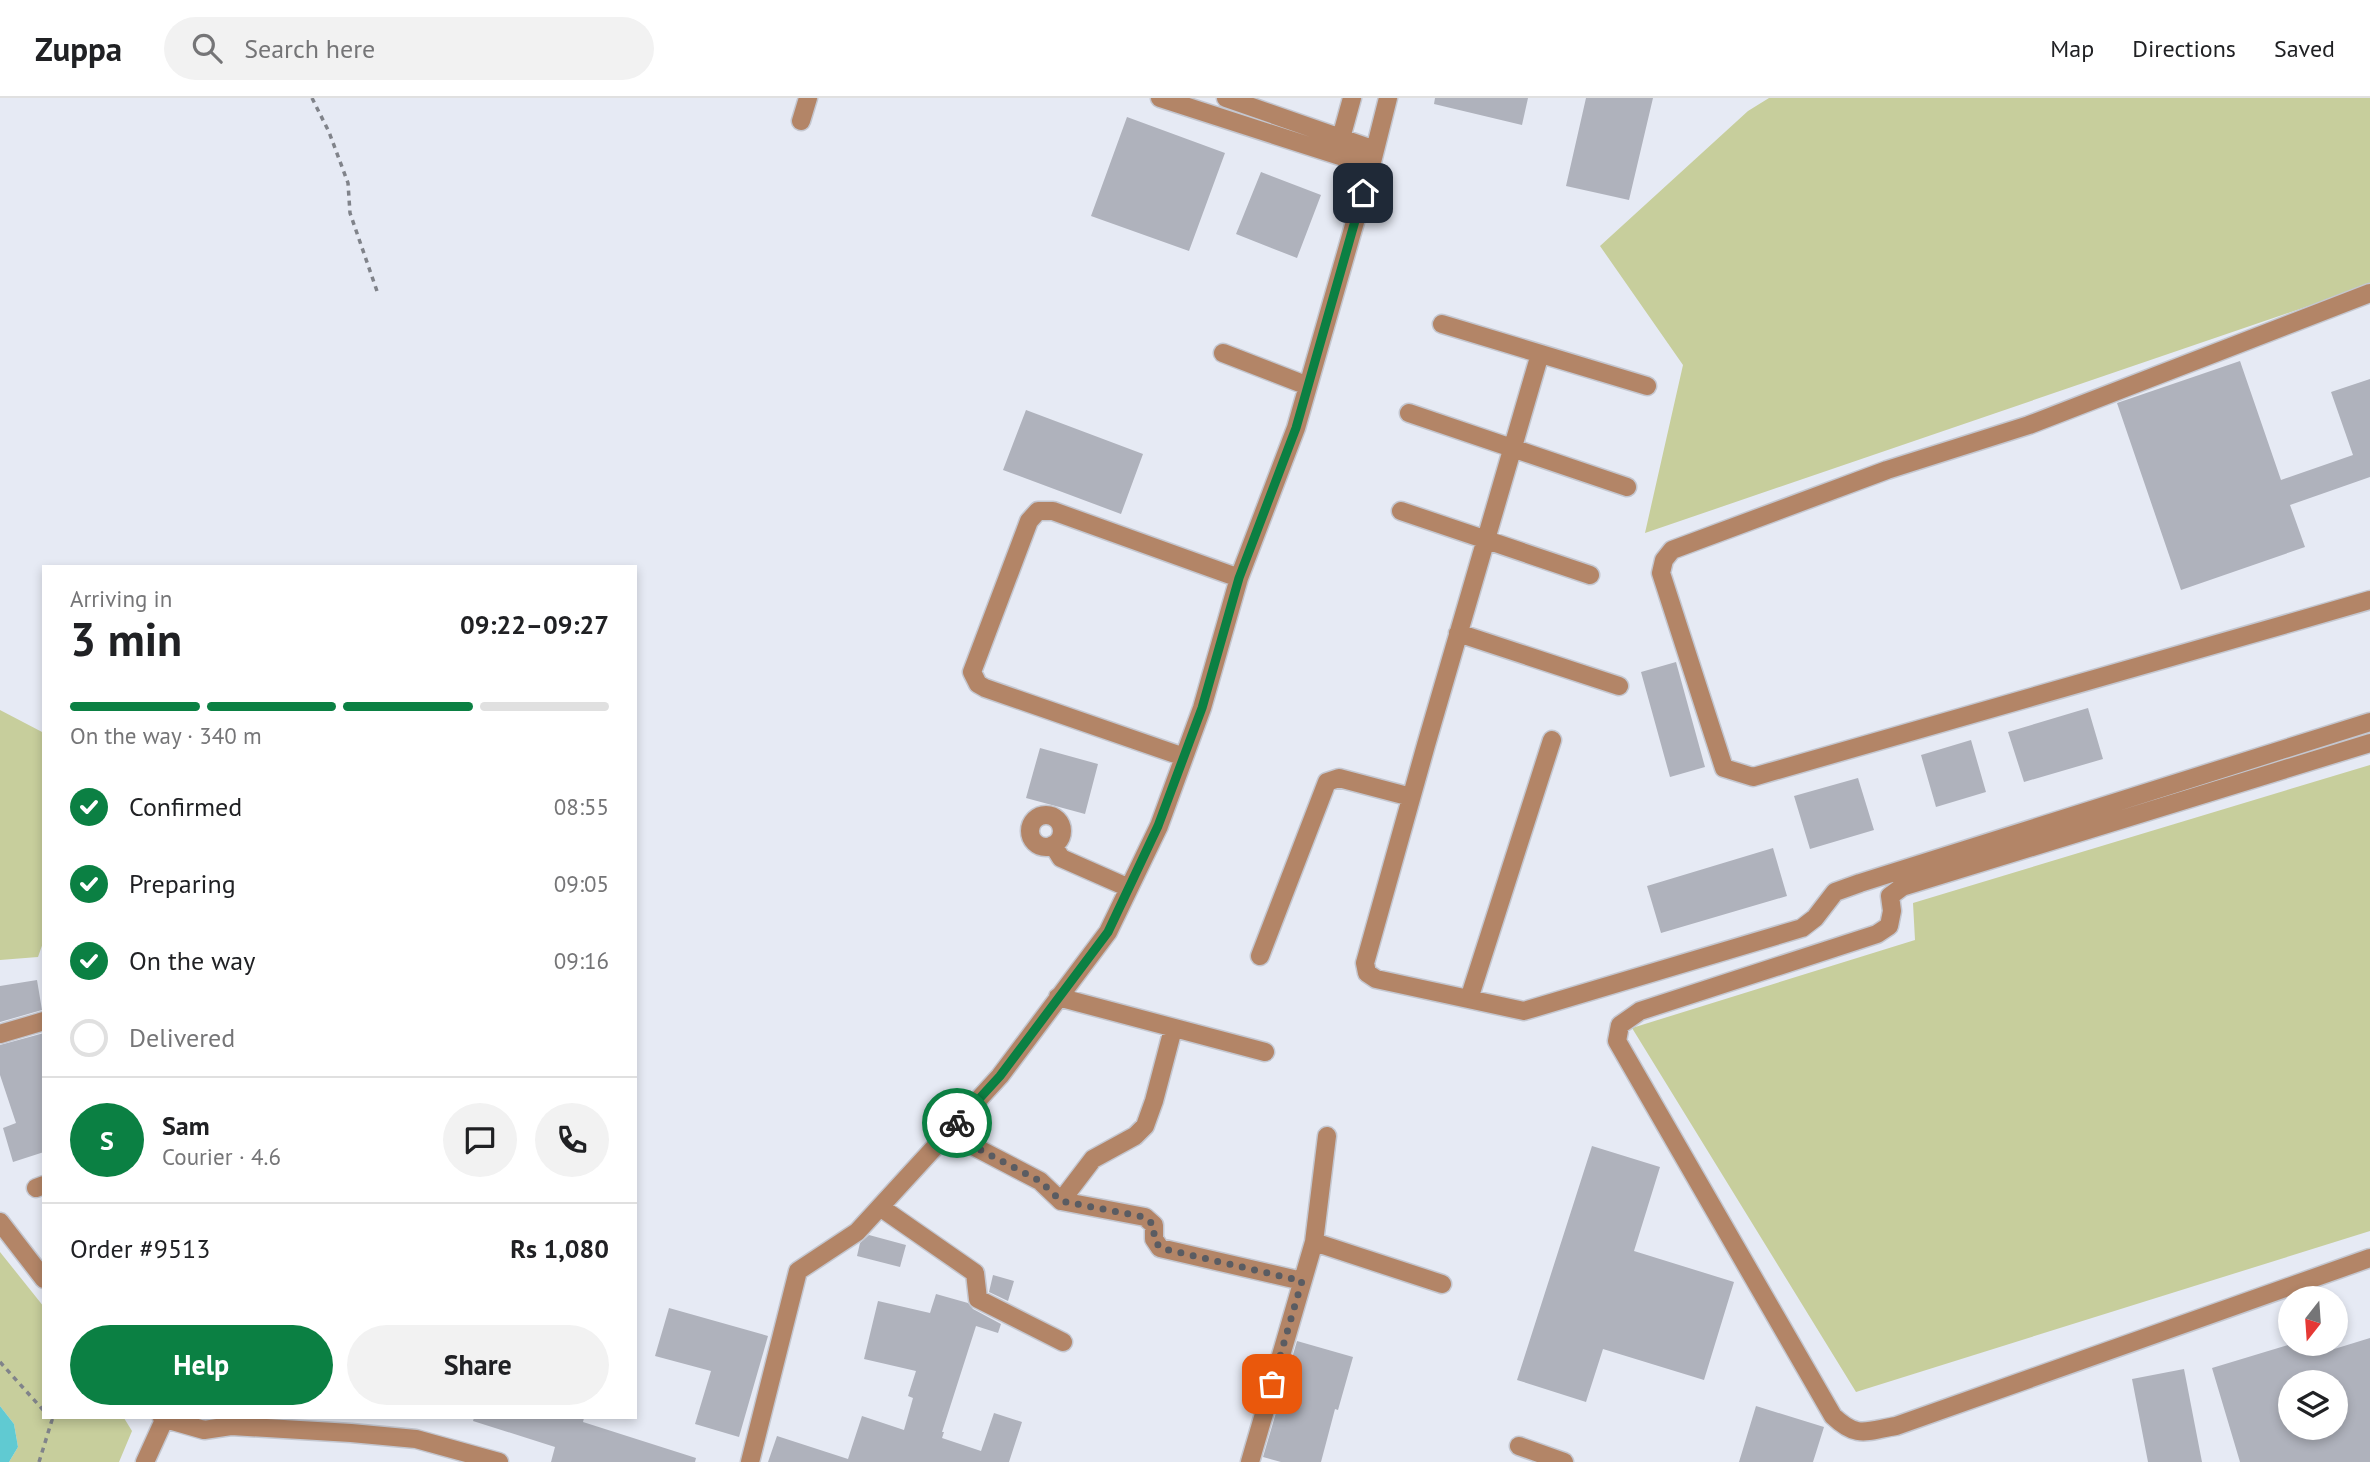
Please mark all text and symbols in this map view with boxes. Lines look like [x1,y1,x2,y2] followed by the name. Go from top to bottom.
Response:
[164,17,654,80] search box
[35,27,122,70] text: Zuppa
[188,29,226,67] icon: search
[244,32,375,65] text: Search here
[2050,33,2094,64] text: Map
[2132,33,2236,64] text: Directions
[2274,33,2335,64] text: Saved
[1333,163,1393,223] pin
[1344,174,1382,212] icon: home
[70,584,172,613] text: Arriving in
[460,608,609,641] text: 09:22–09:27
[70,609,182,669] text: 3 min
[70,721,262,750] text: On the way · 340 m
[70,788,108,826] icon: check
[129,790,242,823] text: Confirmed
[554,792,609,821] text: 08:55
[70,865,108,903] icon: check
[129,867,236,900] text: Preparing
[554,869,609,898] text: 09:05
[70,942,108,980] icon: check
[129,944,255,977] text: On the way
[554,946,609,975] text: 09:16
[129,1021,235,1054] text: Delivered
[922,1088,992,1158] courier
[443,1103,517,1177] button: chat
[535,1103,609,1177] button: phone
[938,1104,976,1142] icon: bike
[162,1109,210,1142] text: Sam
[100,1124,114,1157] text: S
[162,1142,281,1171] text: Courier · 4.6
[70,1232,210,1265] text: Order #9513
[510,1232,609,1265] text: Rs 1,080
[2278,1286,2348,1356] north arrow
[2278,1286,2348,1440] map controls
[70,1325,333,1405] button: Help
[347,1325,609,1405] button: Share
[1242,1354,1302,1414] pin
[1253,1365,1291,1403] icon: bag
[2278,1370,2348,1440] button: layers

